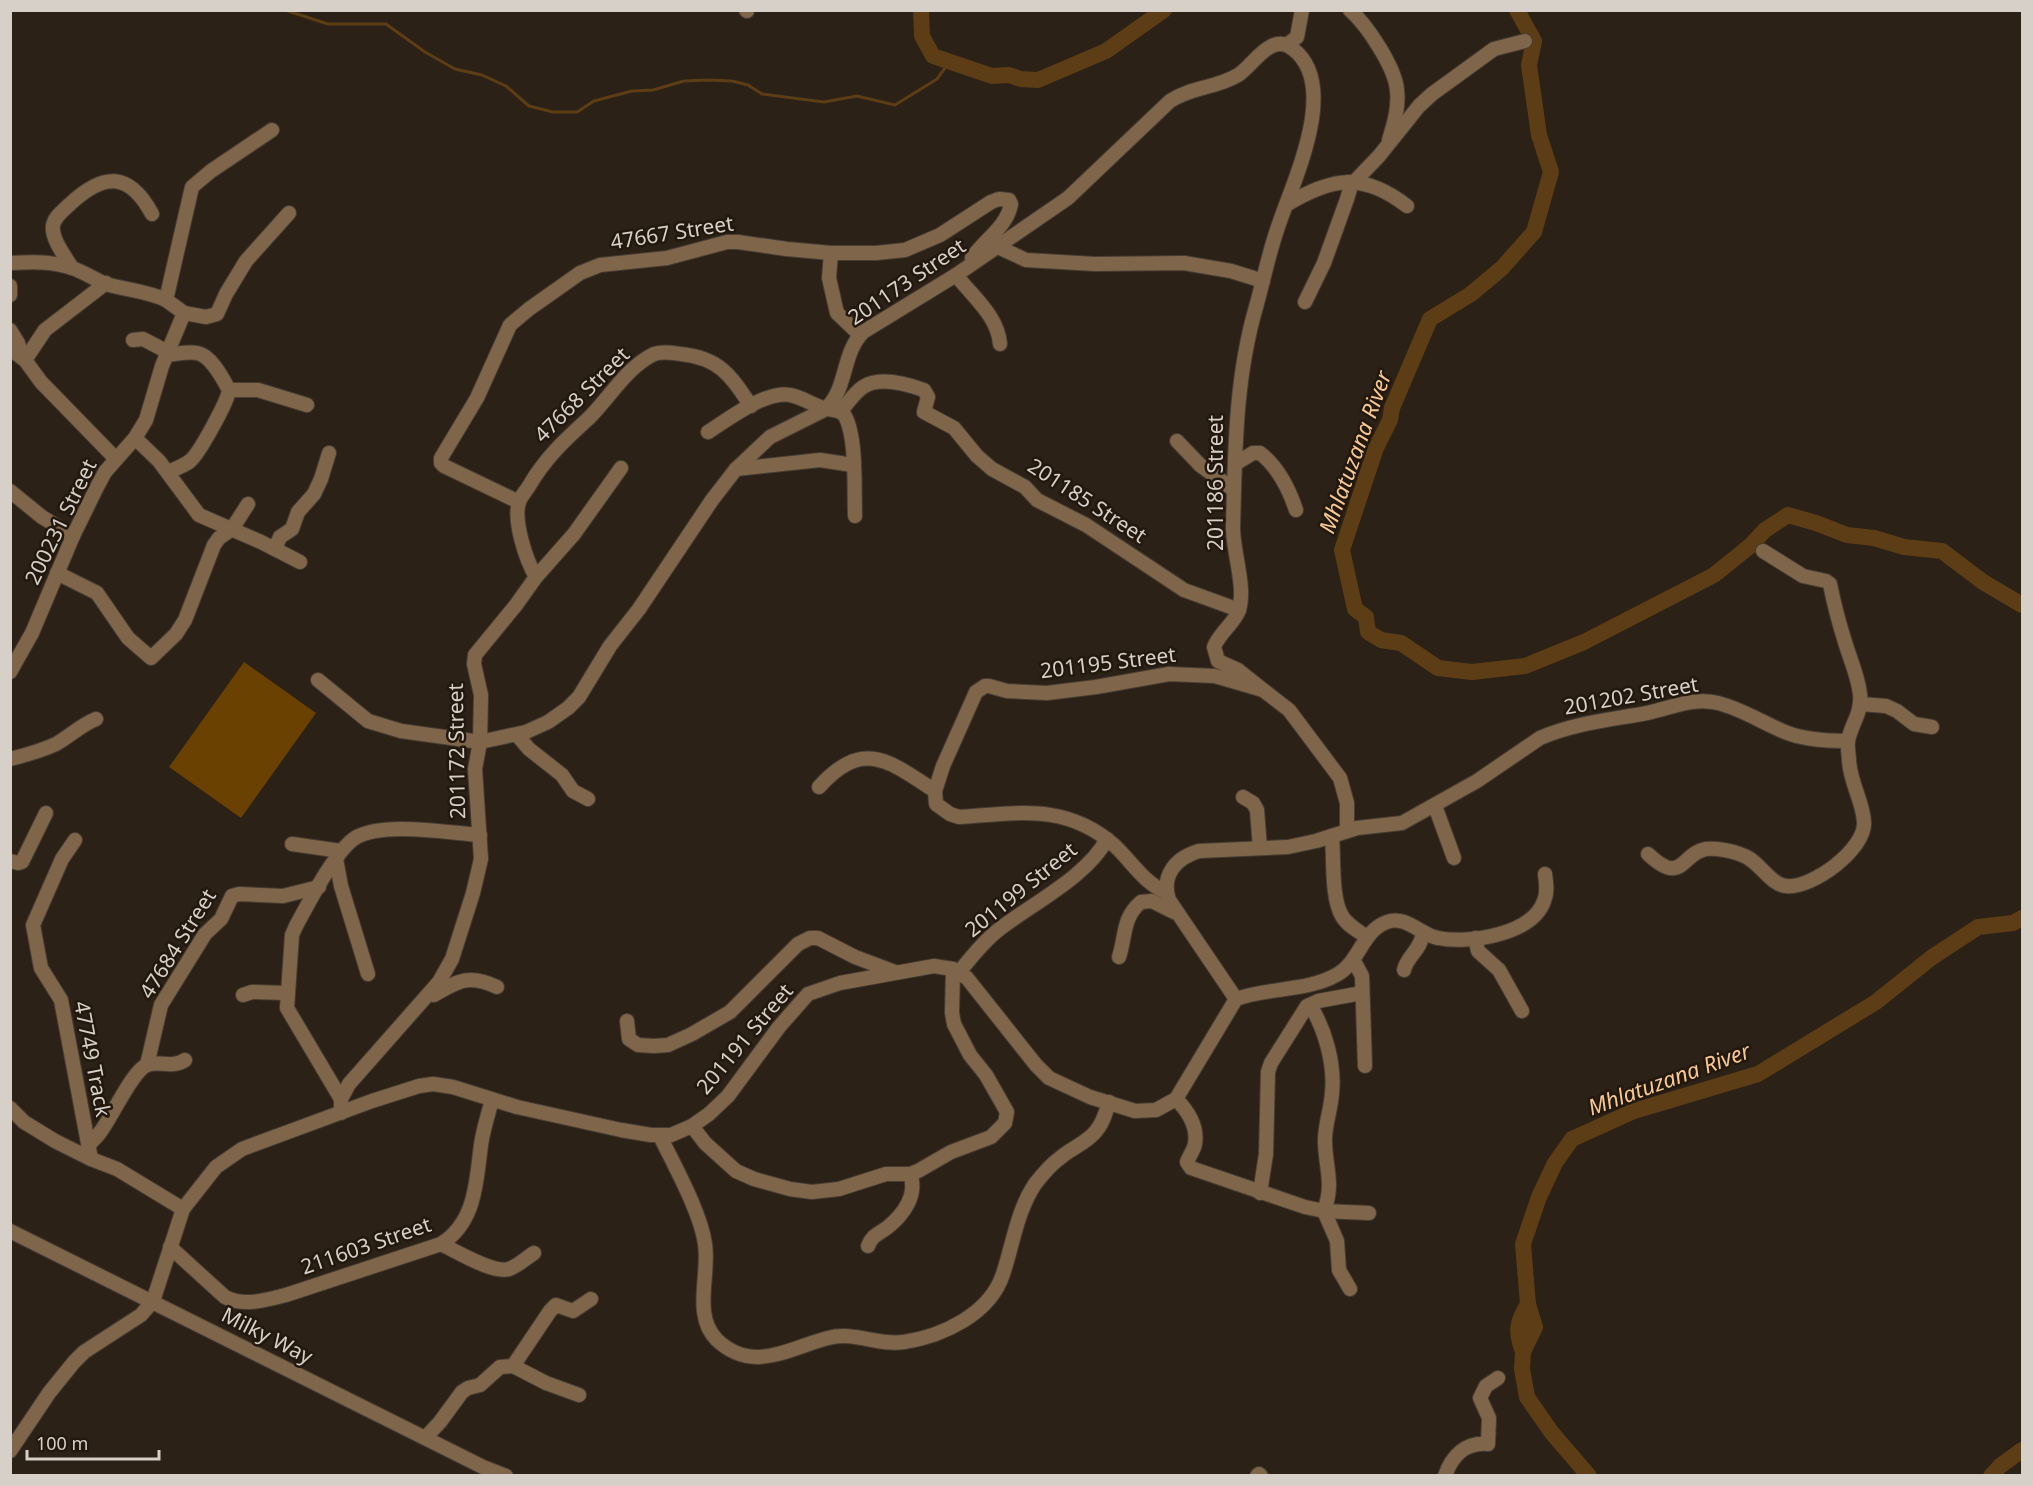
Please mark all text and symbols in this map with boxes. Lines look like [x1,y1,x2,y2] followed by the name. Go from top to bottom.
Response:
[608,208,736,256] street label: 47667 Street
[842,231,971,331] street label: 201173 Street
[527,340,635,448] street label: 47668 Street
[1311,365,1398,537] water label: Mhlatuzana River
[1201,415,1229,551] street label: 201186 Street
[1023,451,1153,549] street label: 201185 Street
[18,454,103,589] street label: 200231 Street
[1039,640,1178,684] street label: 201195 Street
[1561,669,1701,721] street label: 201202 Street
[441,682,471,819] street label: 201172 Street
[959,835,1082,943] street label: 201199 Street
[132,883,222,1004] street label: 47684 Street
[690,977,799,1100] street label: 201191 Street
[68,998,118,1120] street label: 47749 Track
[1583,1034,1755,1121] water label: Mhlatuzana River
[297,1210,435,1280] street label: 211603 Street
[217,1300,318,1370] street label: Milky Way
[27,1423,159,1461] scale bar
[36,1431,88,1455] text: 100 m

